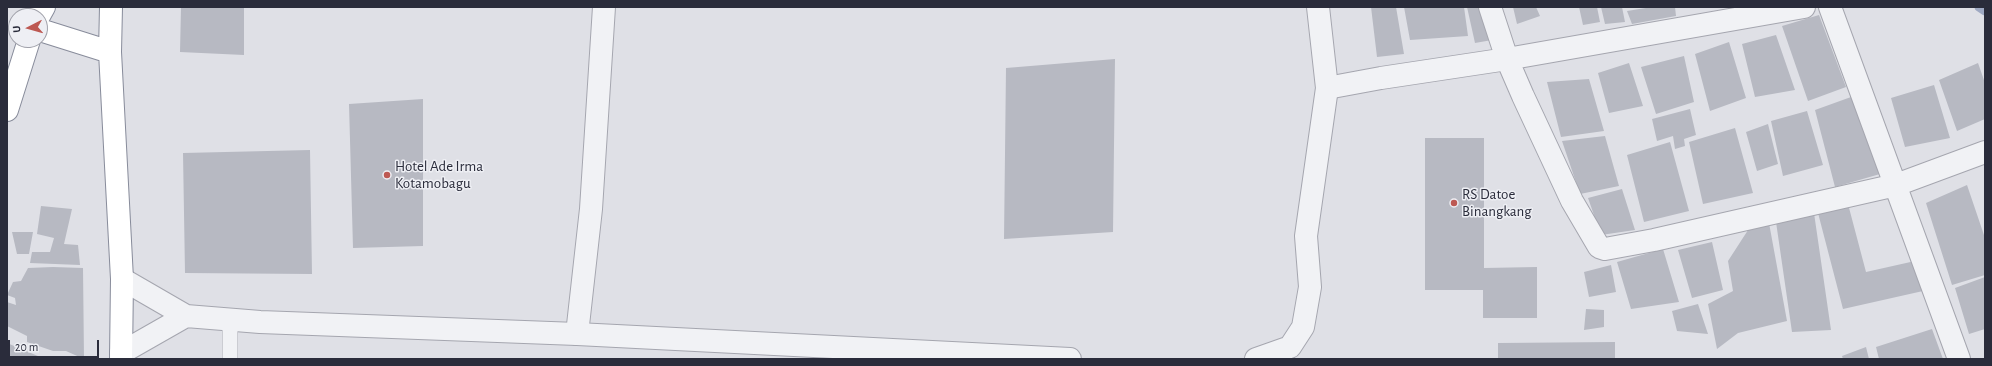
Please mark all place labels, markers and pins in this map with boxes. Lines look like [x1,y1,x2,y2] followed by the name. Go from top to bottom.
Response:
[395,157,483,192] place label: Hotel Ade Irma Kotamobagu
[382,170,392,180] marker: Hotel Ade Irma Kotamobagu
[1462,185,1532,220] place label: RS Datoe Binangkang
[1449,198,1459,208] marker: RS Datoe Binangkang

